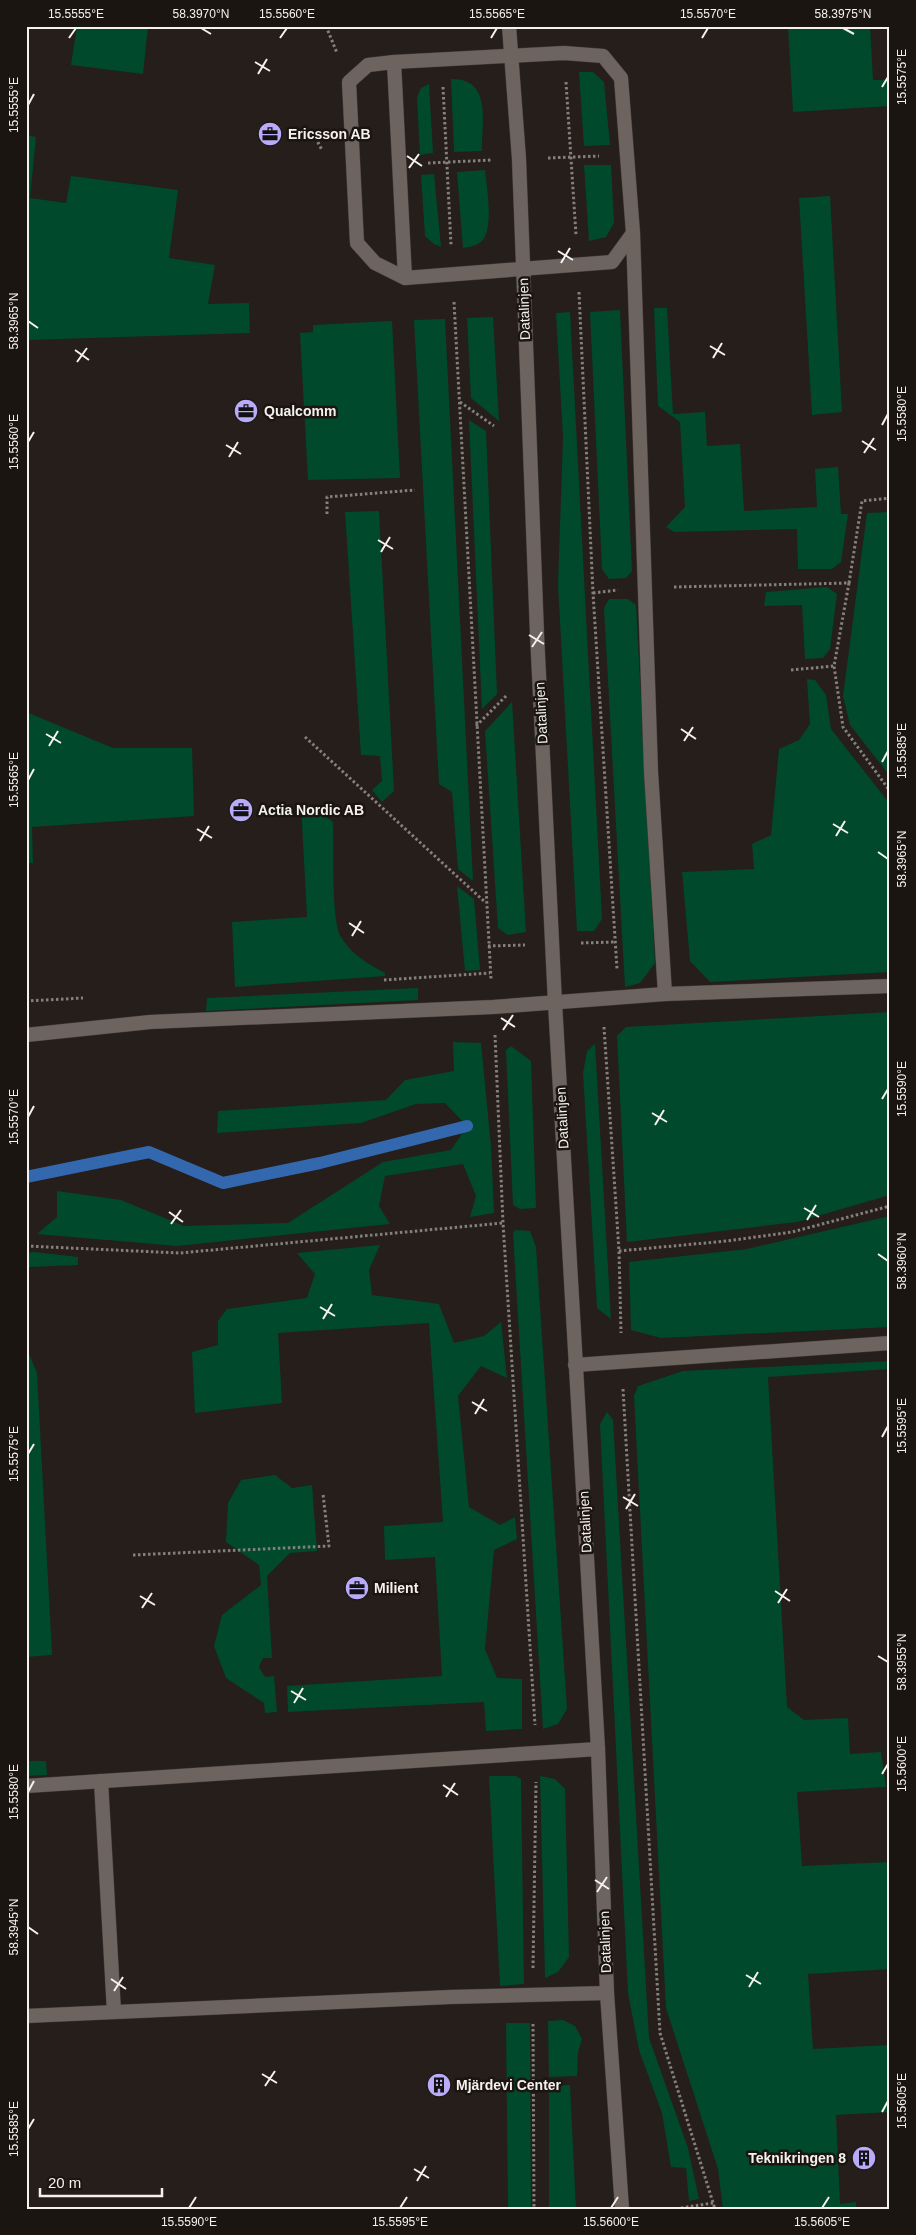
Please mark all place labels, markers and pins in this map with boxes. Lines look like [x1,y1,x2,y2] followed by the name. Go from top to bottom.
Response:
[257,121,283,147] office icon: Ericsson AB
[288,126,371,142] place label: Ericsson AB
[233,398,259,424] office icon: Qualcomm
[264,403,336,419] place label: Qualcomm
[228,797,254,823] office icon: Actia Nordic AB
[258,802,364,818] place label: Actia Nordic AB
[344,1575,370,1601] office icon: Milient
[374,1580,419,1596] place label: Milient
[426,2072,452,2098] building icon: Mjärdevi Center
[456,2077,562,2093] place label: Mjärdevi Center
[851,2145,877,2171] building icon: Teknikringen 8
[748,2150,846,2166] place label: Teknikringen 8

